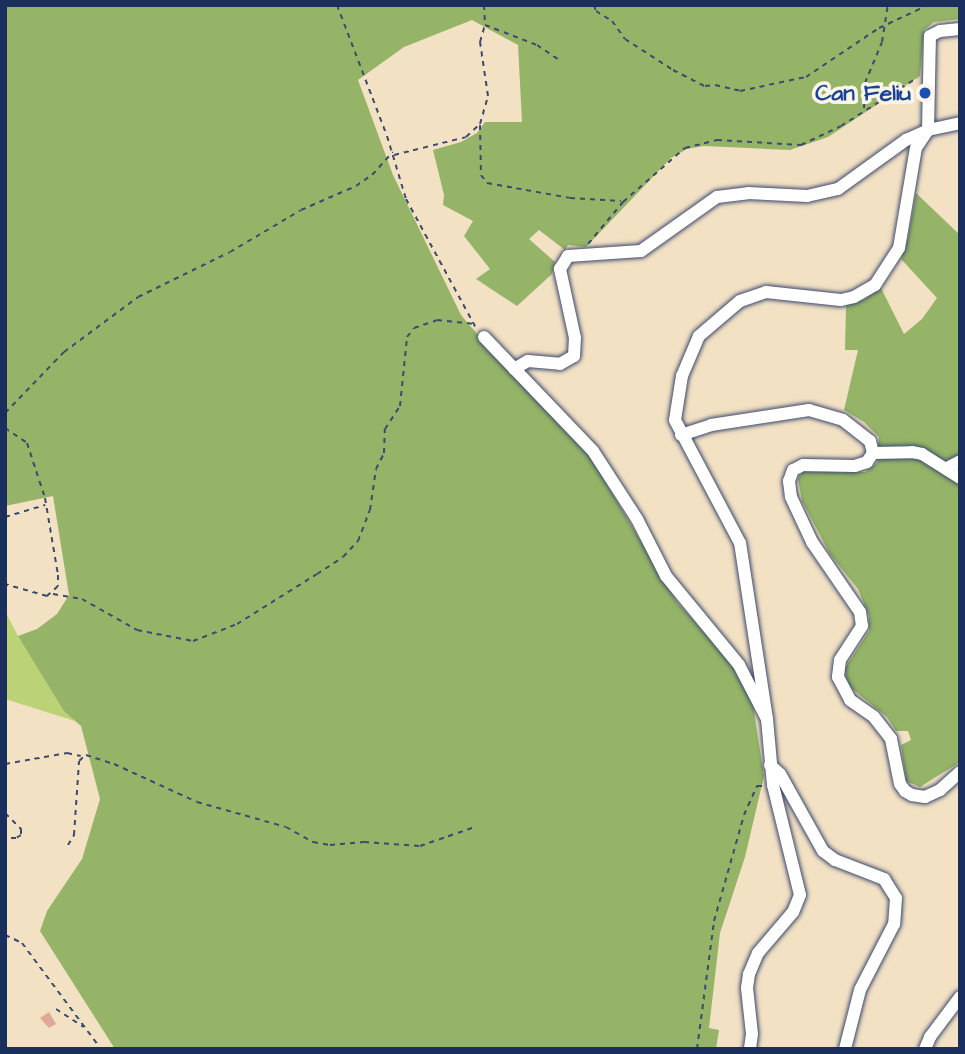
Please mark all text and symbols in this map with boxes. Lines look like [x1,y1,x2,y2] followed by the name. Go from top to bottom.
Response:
[815,79,911,107] place label: Can Feliu
[917,85,933,101] marker: Can Feliu

